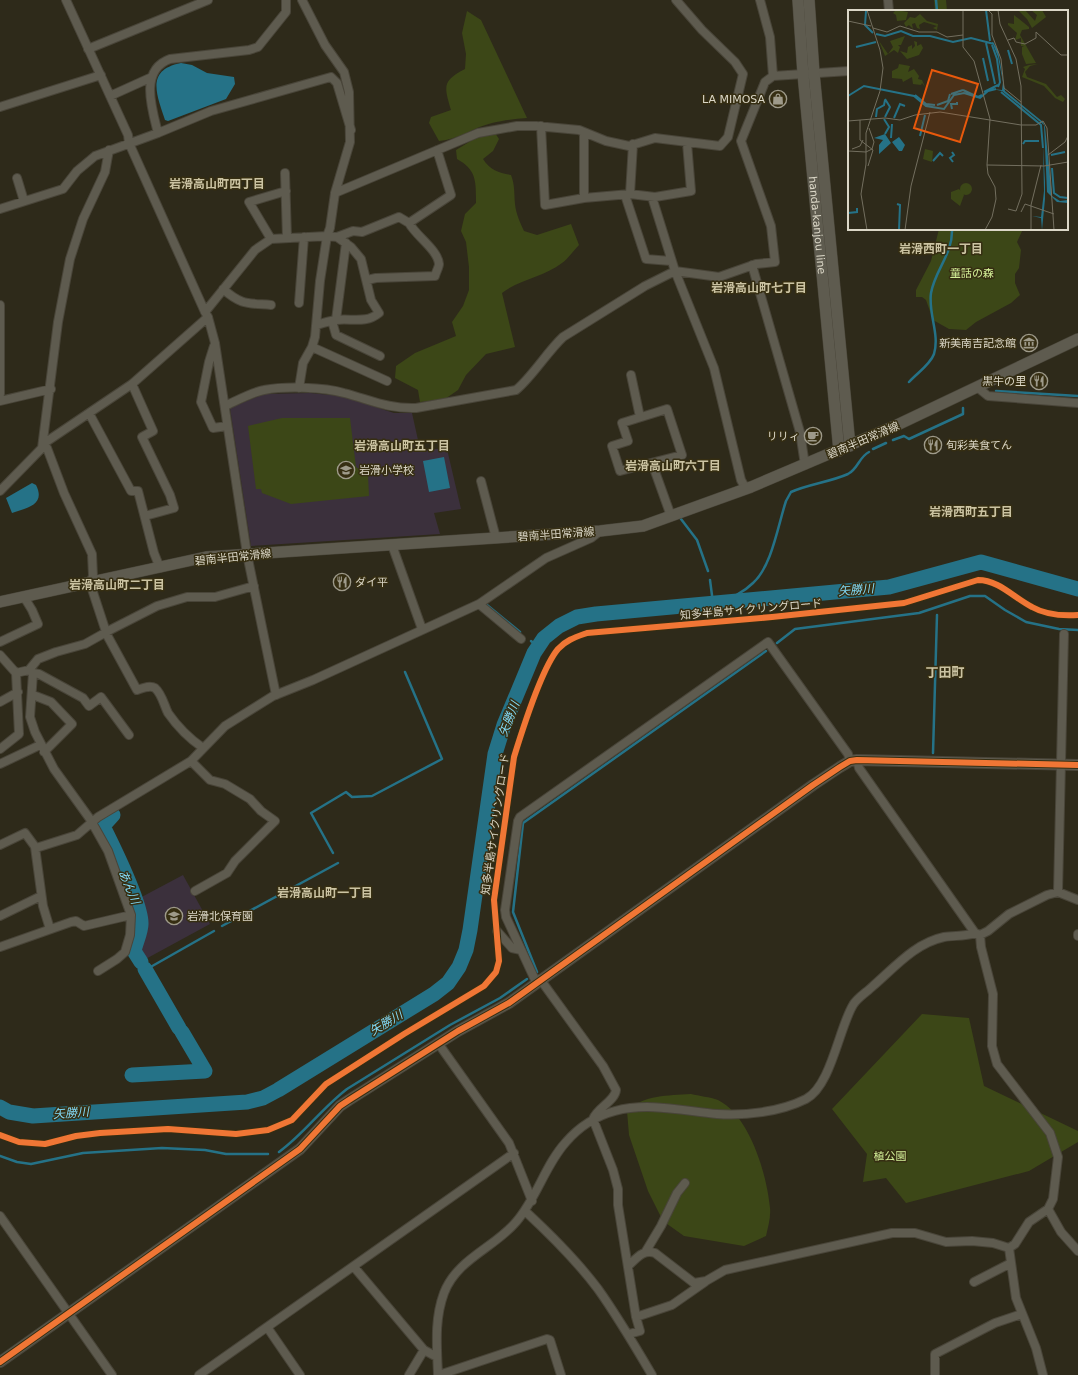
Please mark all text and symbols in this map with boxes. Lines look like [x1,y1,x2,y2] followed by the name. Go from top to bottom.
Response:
[848,10,1068,230] inset map
[768,89,788,109] shop icon: LA MIMOSA
[702,93,765,106] place label: LA MIMOSA
[806,176,828,275] street label: handa-kanjou line
[169,177,265,191] district label: 岩滑高山町四丁目
[899,242,983,256] district label: 岩滑西町一丁目
[950,267,994,280] park label: 童話の森
[711,281,807,295] district label: 岩滑高山町七丁目
[1019,333,1039,353] museum icon: 新美南吉記念館
[939,337,1016,350] place label: 新美南吉記念館
[1029,371,1049,391] restaurant icon: 黒牛の里
[982,375,1026,388] place label: 黒牛の里
[825,419,901,461] street label: 碧南半田常滑線
[803,426,823,446] cafe icon: リリィ
[767,430,800,443] place label: リリィ
[923,435,943,455] restaurant icon: 旬彩美食てん
[354,439,450,453] district label: 岩滑高山町五丁目
[946,439,1012,452] place label: 旬彩美食てん
[625,459,721,473] district label: 岩滑高山町六丁目
[336,460,356,480] school or university icon: 岩滑小学校
[359,464,414,477] place label: 岩滑小学校
[929,505,1013,519] district label: 岩滑西町五丁目
[517,525,595,544] street label: 碧南半田常滑線
[194,547,272,568] street label: 碧南半田常滑線
[332,572,352,592] restaurant icon: ダイ平
[355,576,388,589] place label: ダイ平
[69,578,165,592] district label: 岩滑高山町二丁目
[837,581,877,599] water label: 矢勝川
[679,597,823,622] street label: 知多半島サイクリングロード
[925,665,965,680] district label: 丁田町
[496,698,523,738] water label: 矢勝川
[479,752,512,896] street label: 知多半島サイクリングロード
[116,868,143,908] water label: あん川
[277,886,373,900] district label: 岩滑高山町一丁目
[164,906,184,926] school or university icon: 岩滑北保育園
[187,910,253,923] place label: 岩滑北保育園
[367,1007,407,1038] water label: 矢勝川
[53,1105,91,1121] water label: 矢勝川
[874,1150,907,1163] park label: 植公園

